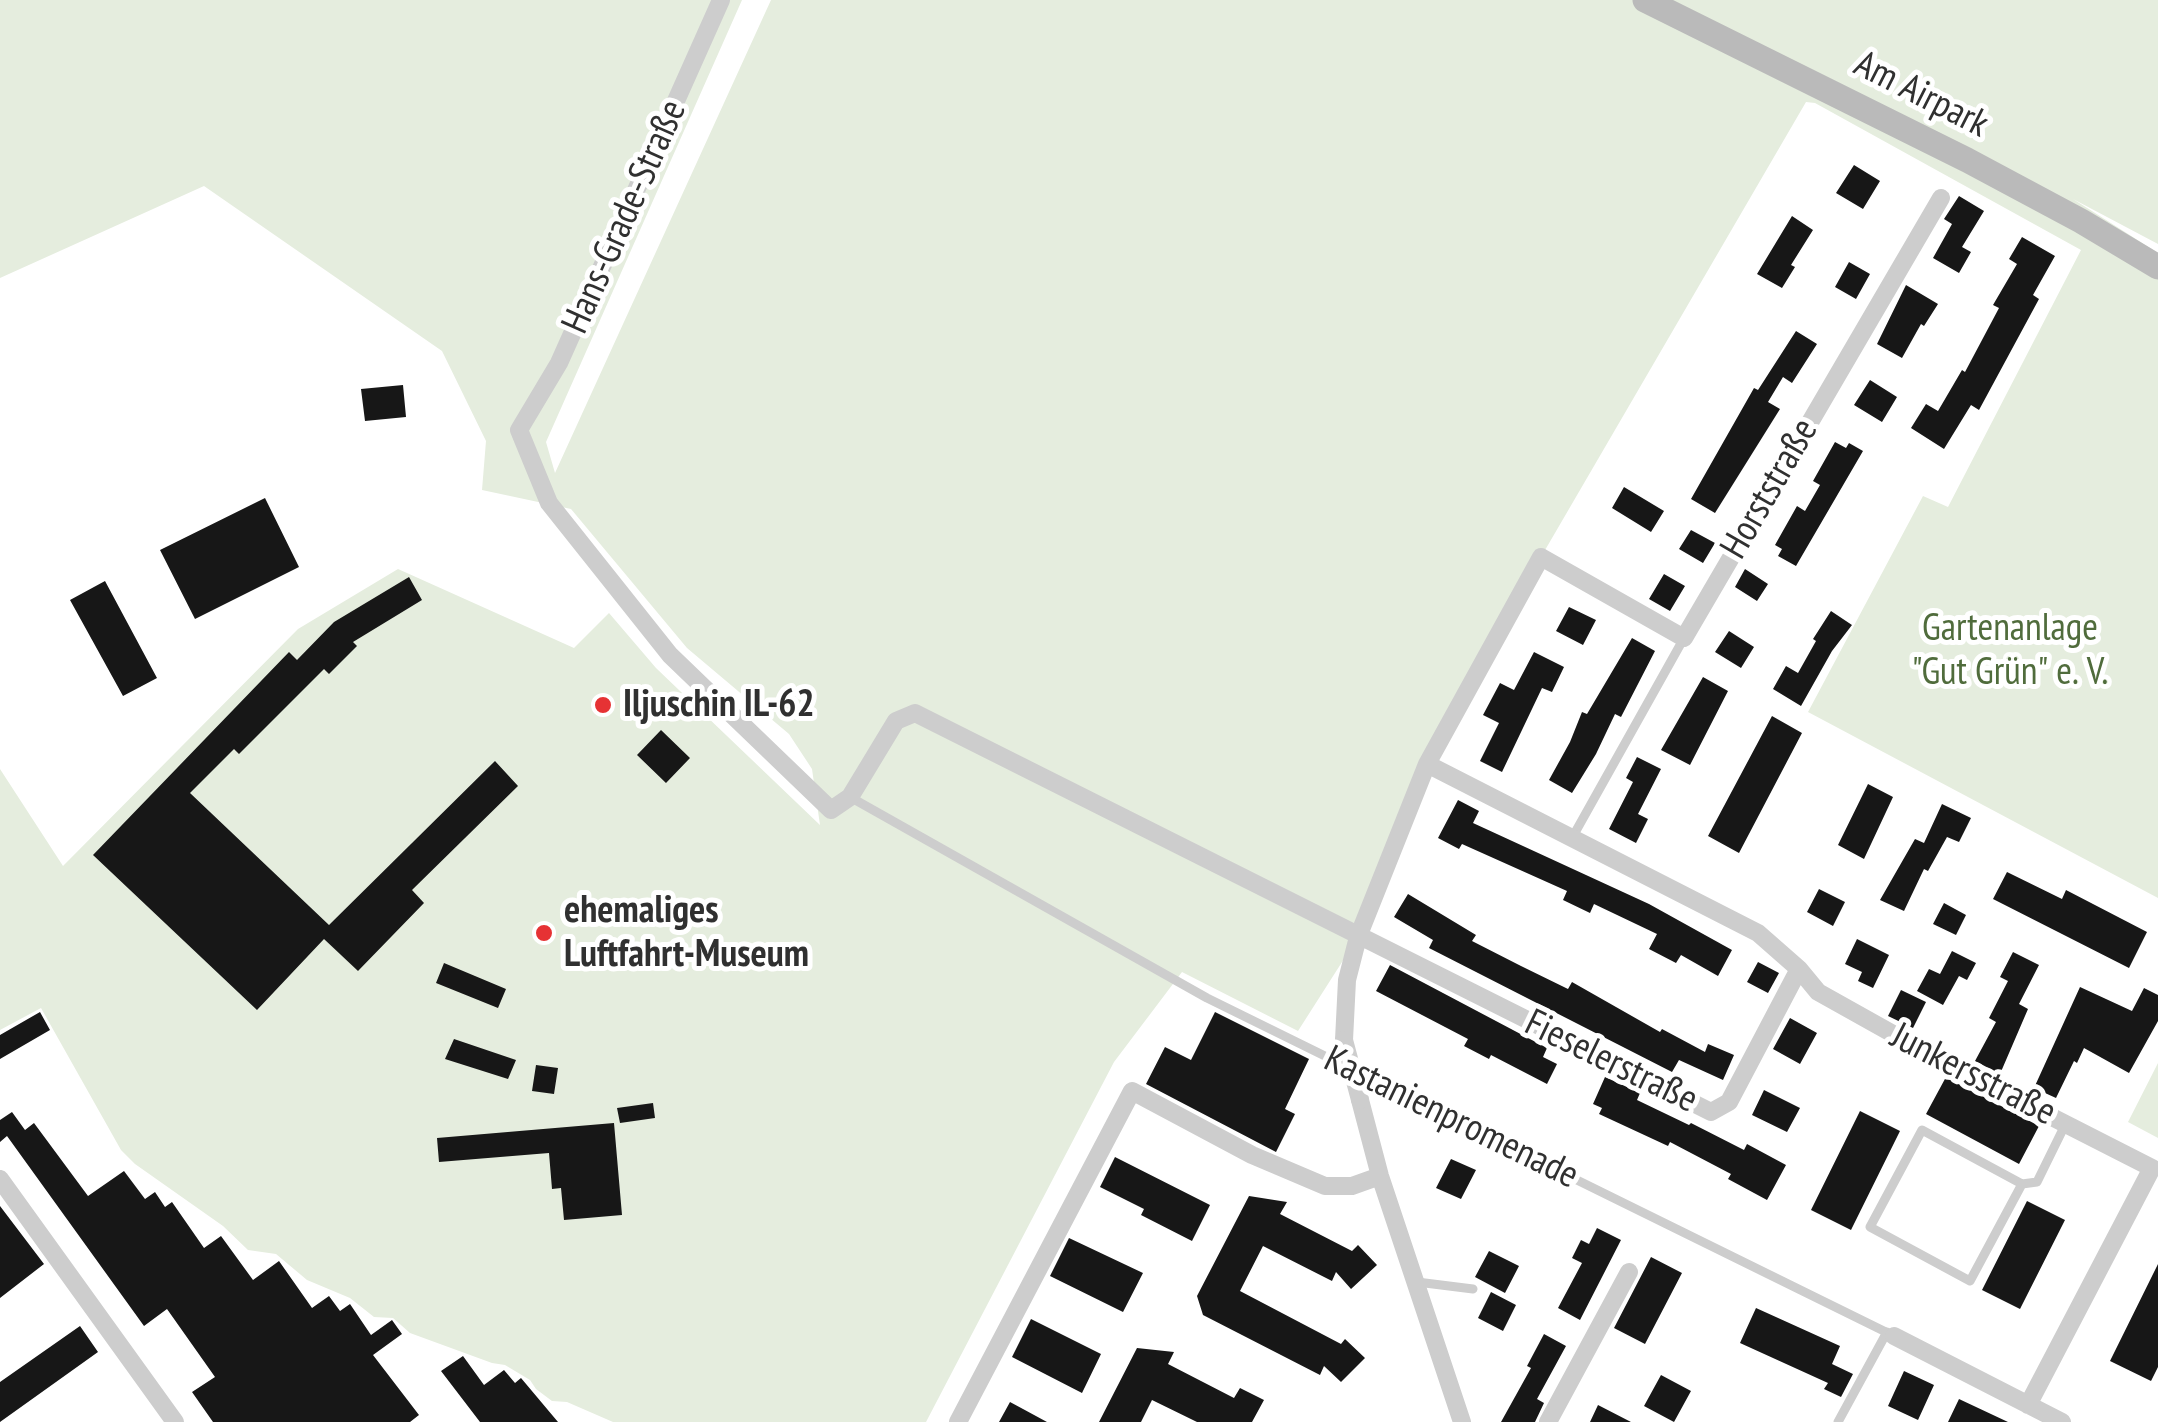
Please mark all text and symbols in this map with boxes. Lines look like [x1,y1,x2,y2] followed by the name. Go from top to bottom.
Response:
[1846,42,1996,148] street label: Am Airpark
[553,93,697,341] street label: Hans-Grade-Straße
[1712,411,1828,567] street label: Horststraße
[1912,606,2108,696] park label: Gartenanlage "Gut Grün" e. V.
[623,682,815,728] place label: Iljuschin IL-62
[592,694,614,716] marker: Iljuschin IL-62
[564,888,809,978] place label: ehemaliges Luftfahrt-Museum
[533,922,555,944] marker: ehemaliges Luftfahrt-Museum
[1517,1001,1705,1123] street label: Fieselerstraße
[1883,1014,2063,1136] street label: Junkersstraße
[1317,1037,1585,1199] street label: Kastanienpromenade

